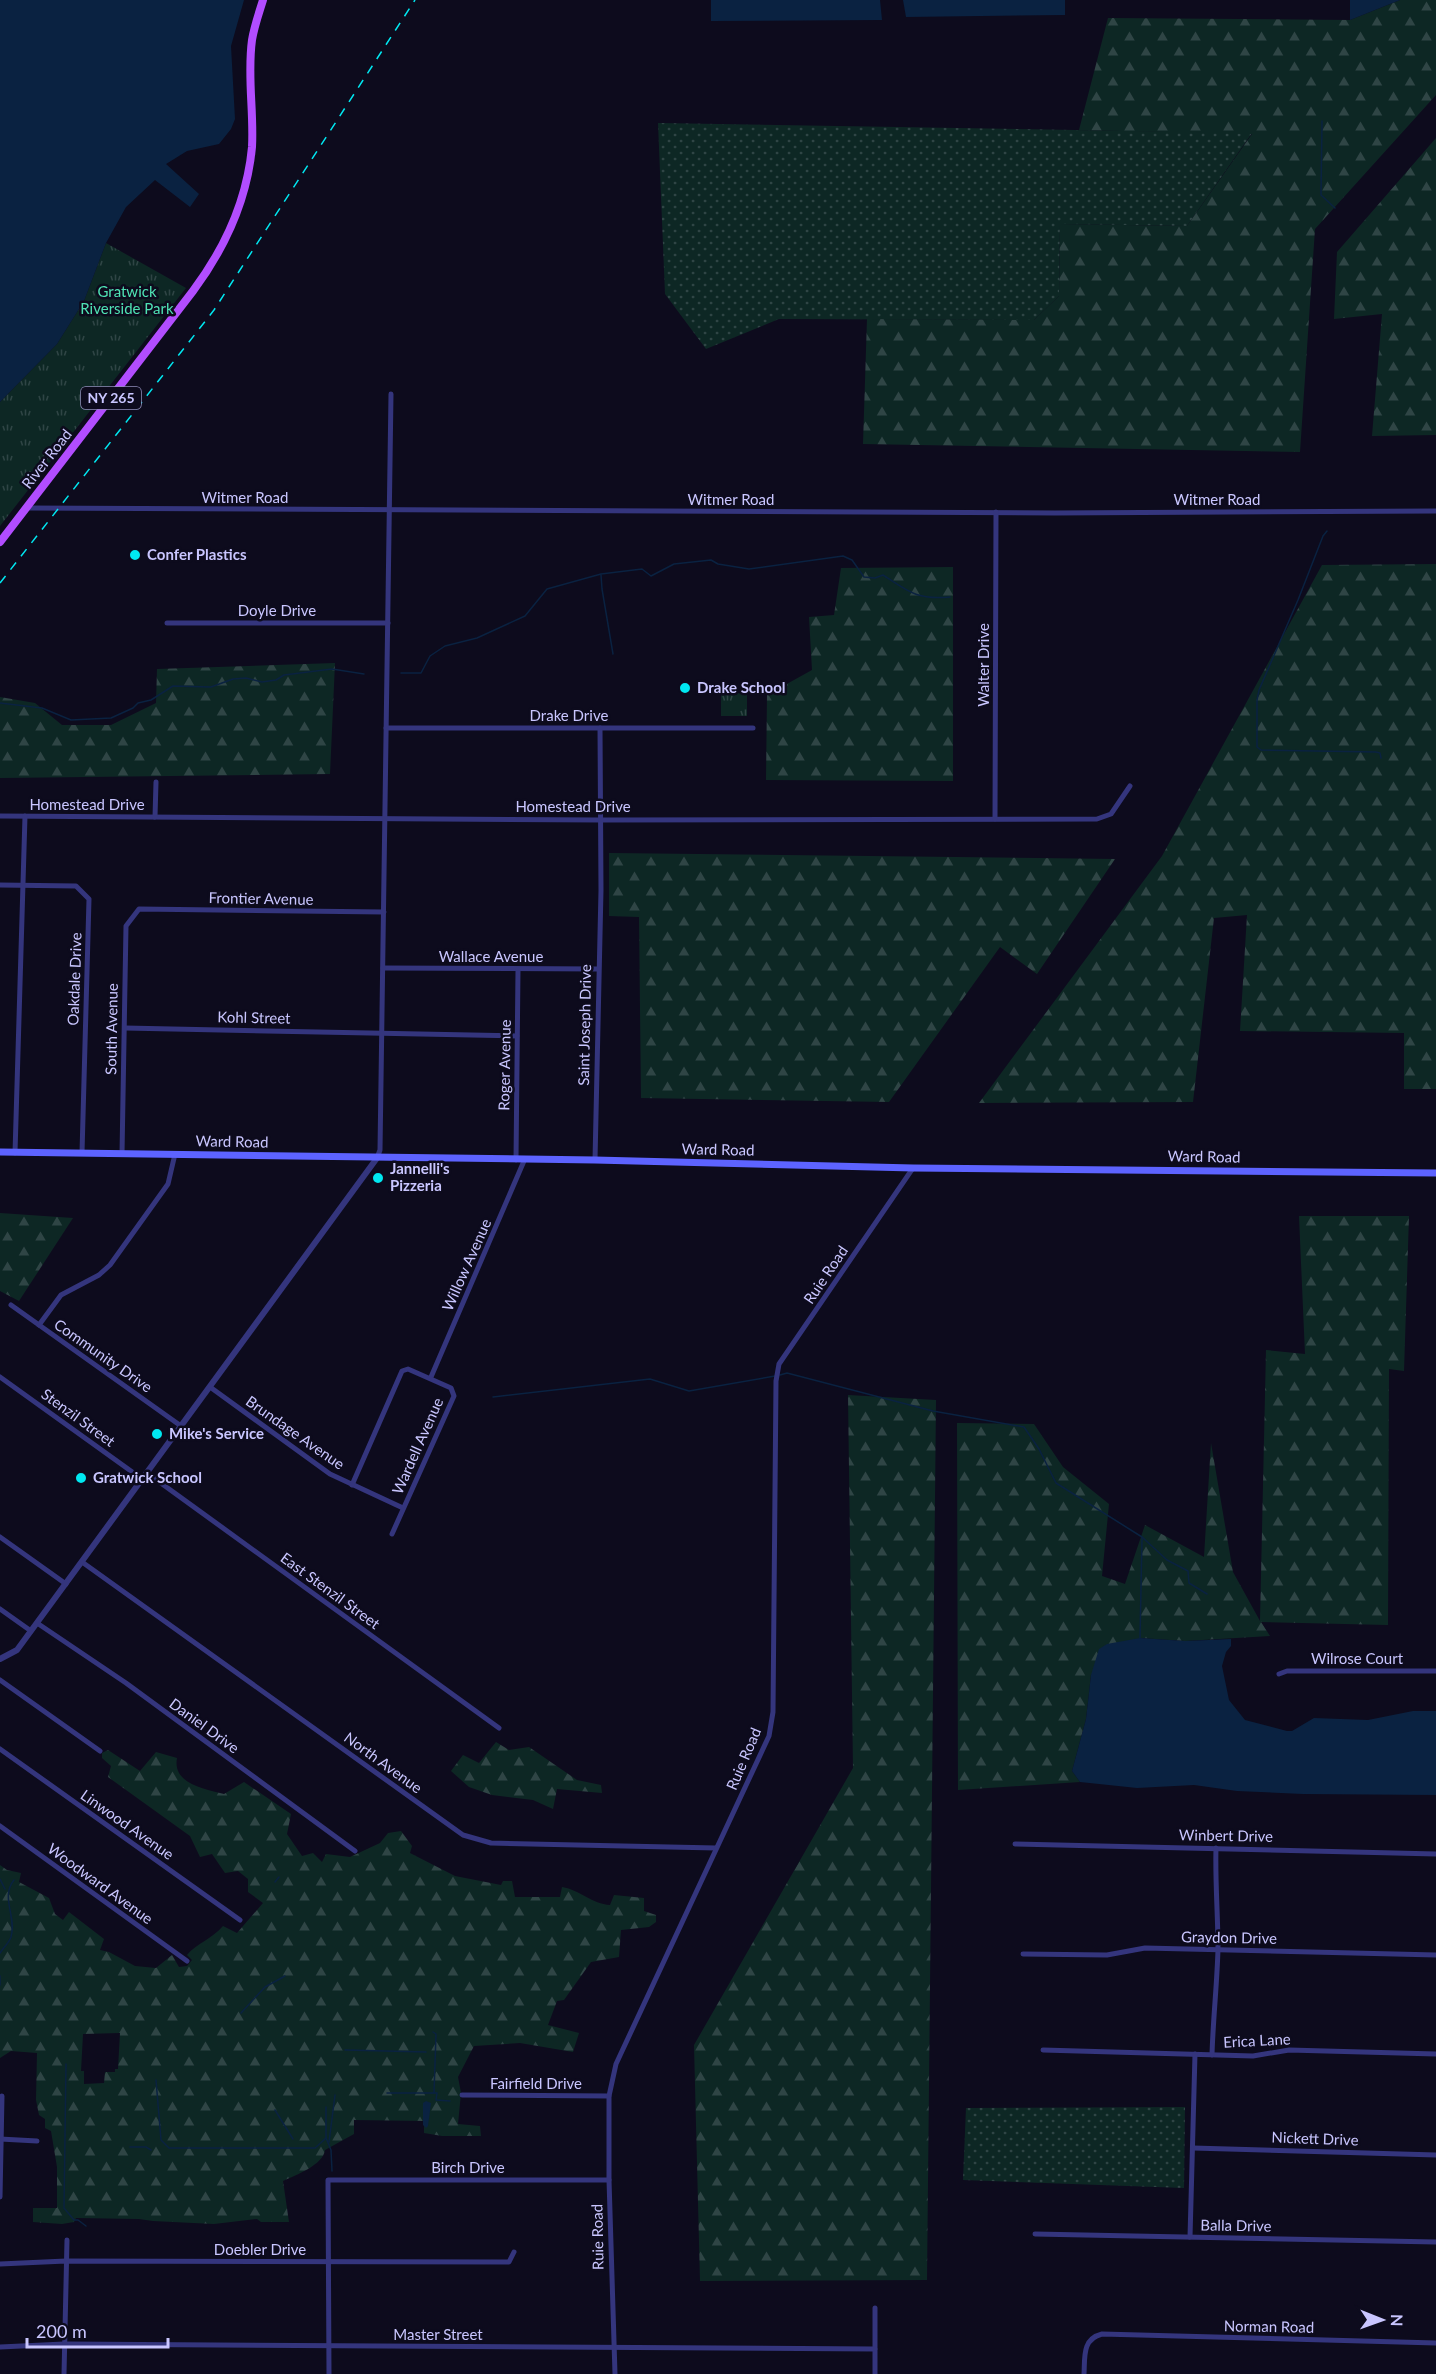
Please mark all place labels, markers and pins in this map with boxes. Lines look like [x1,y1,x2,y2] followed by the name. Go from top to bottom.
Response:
[147,545,247,563] place label: Confer Plastics
[128,548,142,562] marker: Confer Plastics
[697,678,786,696] place label: Drake School
[678,681,692,695] marker: Drake School
[390,1159,450,1194] place label: Jannelli's Pizzeria
[371,1171,385,1185] marker: Jannelli's Pizzeria
[169,1424,264,1442] place label: Mike's Service
[150,1427,164,1441] marker: Mike's Service
[93,1468,202,1486] place label: Gratwick School
[74,1471,88,1485] marker: Gratwick School

